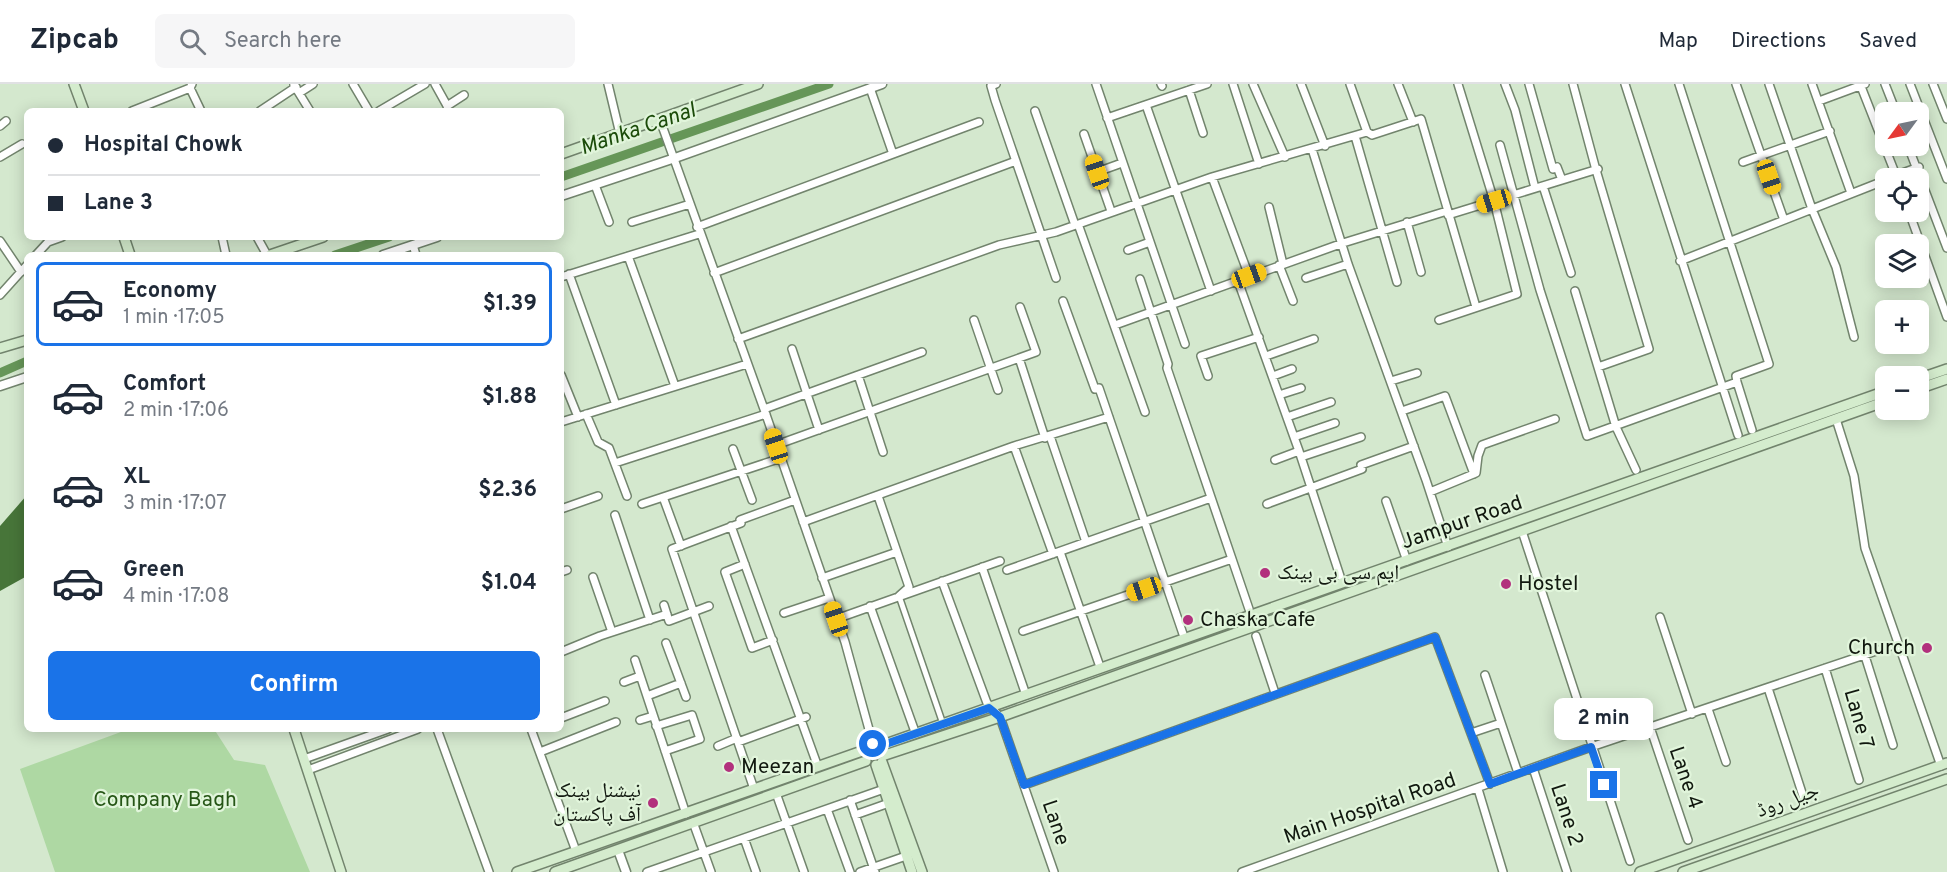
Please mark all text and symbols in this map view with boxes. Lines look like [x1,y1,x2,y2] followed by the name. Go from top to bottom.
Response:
[155,14,575,68] search box
[30,23,119,59] text: Zipcab
[176,25,209,58] icon: search
[224,28,341,55] text: Search here
[1658,28,1698,55] text: Map
[1731,28,1826,55] text: Directions
[1859,28,1917,55] text: Saved
[577,97,701,162] water label: Manka Canal
[1875,102,1929,156] north arrow
[1875,102,1929,420] map controls
[84,132,243,159] text: Hospital Chowk
[1083,152,1111,192] car
[1755,157,1783,197] car
[1875,168,1929,222] button: locate
[1474,187,1514,215] car
[84,190,153,217] text: Lane 3
[1875,234,1929,288] button: layers
[1229,261,1269,291] car
[51,277,105,331] icon: car
[123,278,217,305] text: Economy
[483,291,537,318] text: $1.39
[1875,300,1929,354] button: +
[123,305,225,331] text: 1 min · 17:05
[1875,366,1929,420] button: −
[51,370,105,424] icon: car
[123,371,206,398] text: Comfort
[482,384,537,411] text: $1.88
[123,398,229,424] text: 2 min · 17:06
[762,426,790,466] car
[51,463,105,517] icon: car
[123,464,150,491] text: XL
[478,477,537,504] text: $2.36
[1398,490,1526,556] street label: Jampur Road
[123,491,227,517] text: 3 min · 17:07
[51,556,105,610] icon: car
[123,557,185,584] text: Green
[1277,560,1399,587] place label: ایم سی بی بینک
[1258,566,1272,580] marker: ایم سی بی بینک
[481,570,537,597] text: $1.04
[1518,571,1578,598] place label: Hostel
[1124,575,1164,603] car
[1499,577,1513,591] marker: Hostel
[123,584,229,610] text: 4 min · 17:08
[822,599,850,639] car
[1200,607,1315,634] place label: Chaska Cafe
[1181,613,1195,627] marker: Chaska Cafe
[1848,635,1915,662] place label: Church
[1920,641,1934,655] marker: Church
[48,651,540,720] button: Confirm
[1837,686,1879,752] street label: Lane 7
[1554,698,1654,740] callout: 2 min
[1577,706,1630,732] text: 2 min
[859,730,886,757] route start
[1662,743,1708,813] street label: Lane 4
[741,754,814,781] place label: Meezan
[722,760,736,774] marker: Meezan
[1280,767,1460,851] street label: Main Hospital Road
[1590,771,1617,798] route end
[1753,777,1823,825] street label: جیل روڈ
[553,778,642,829] place label: نیشنل بینک آف پاکستان
[1543,780,1589,850] street label: Lane 2
[93,787,237,814] park label: Company Bagh
[646,796,660,810] marker: نیشنل بینک آف پاکستان
[1035,797,1075,849] street label: Lane

